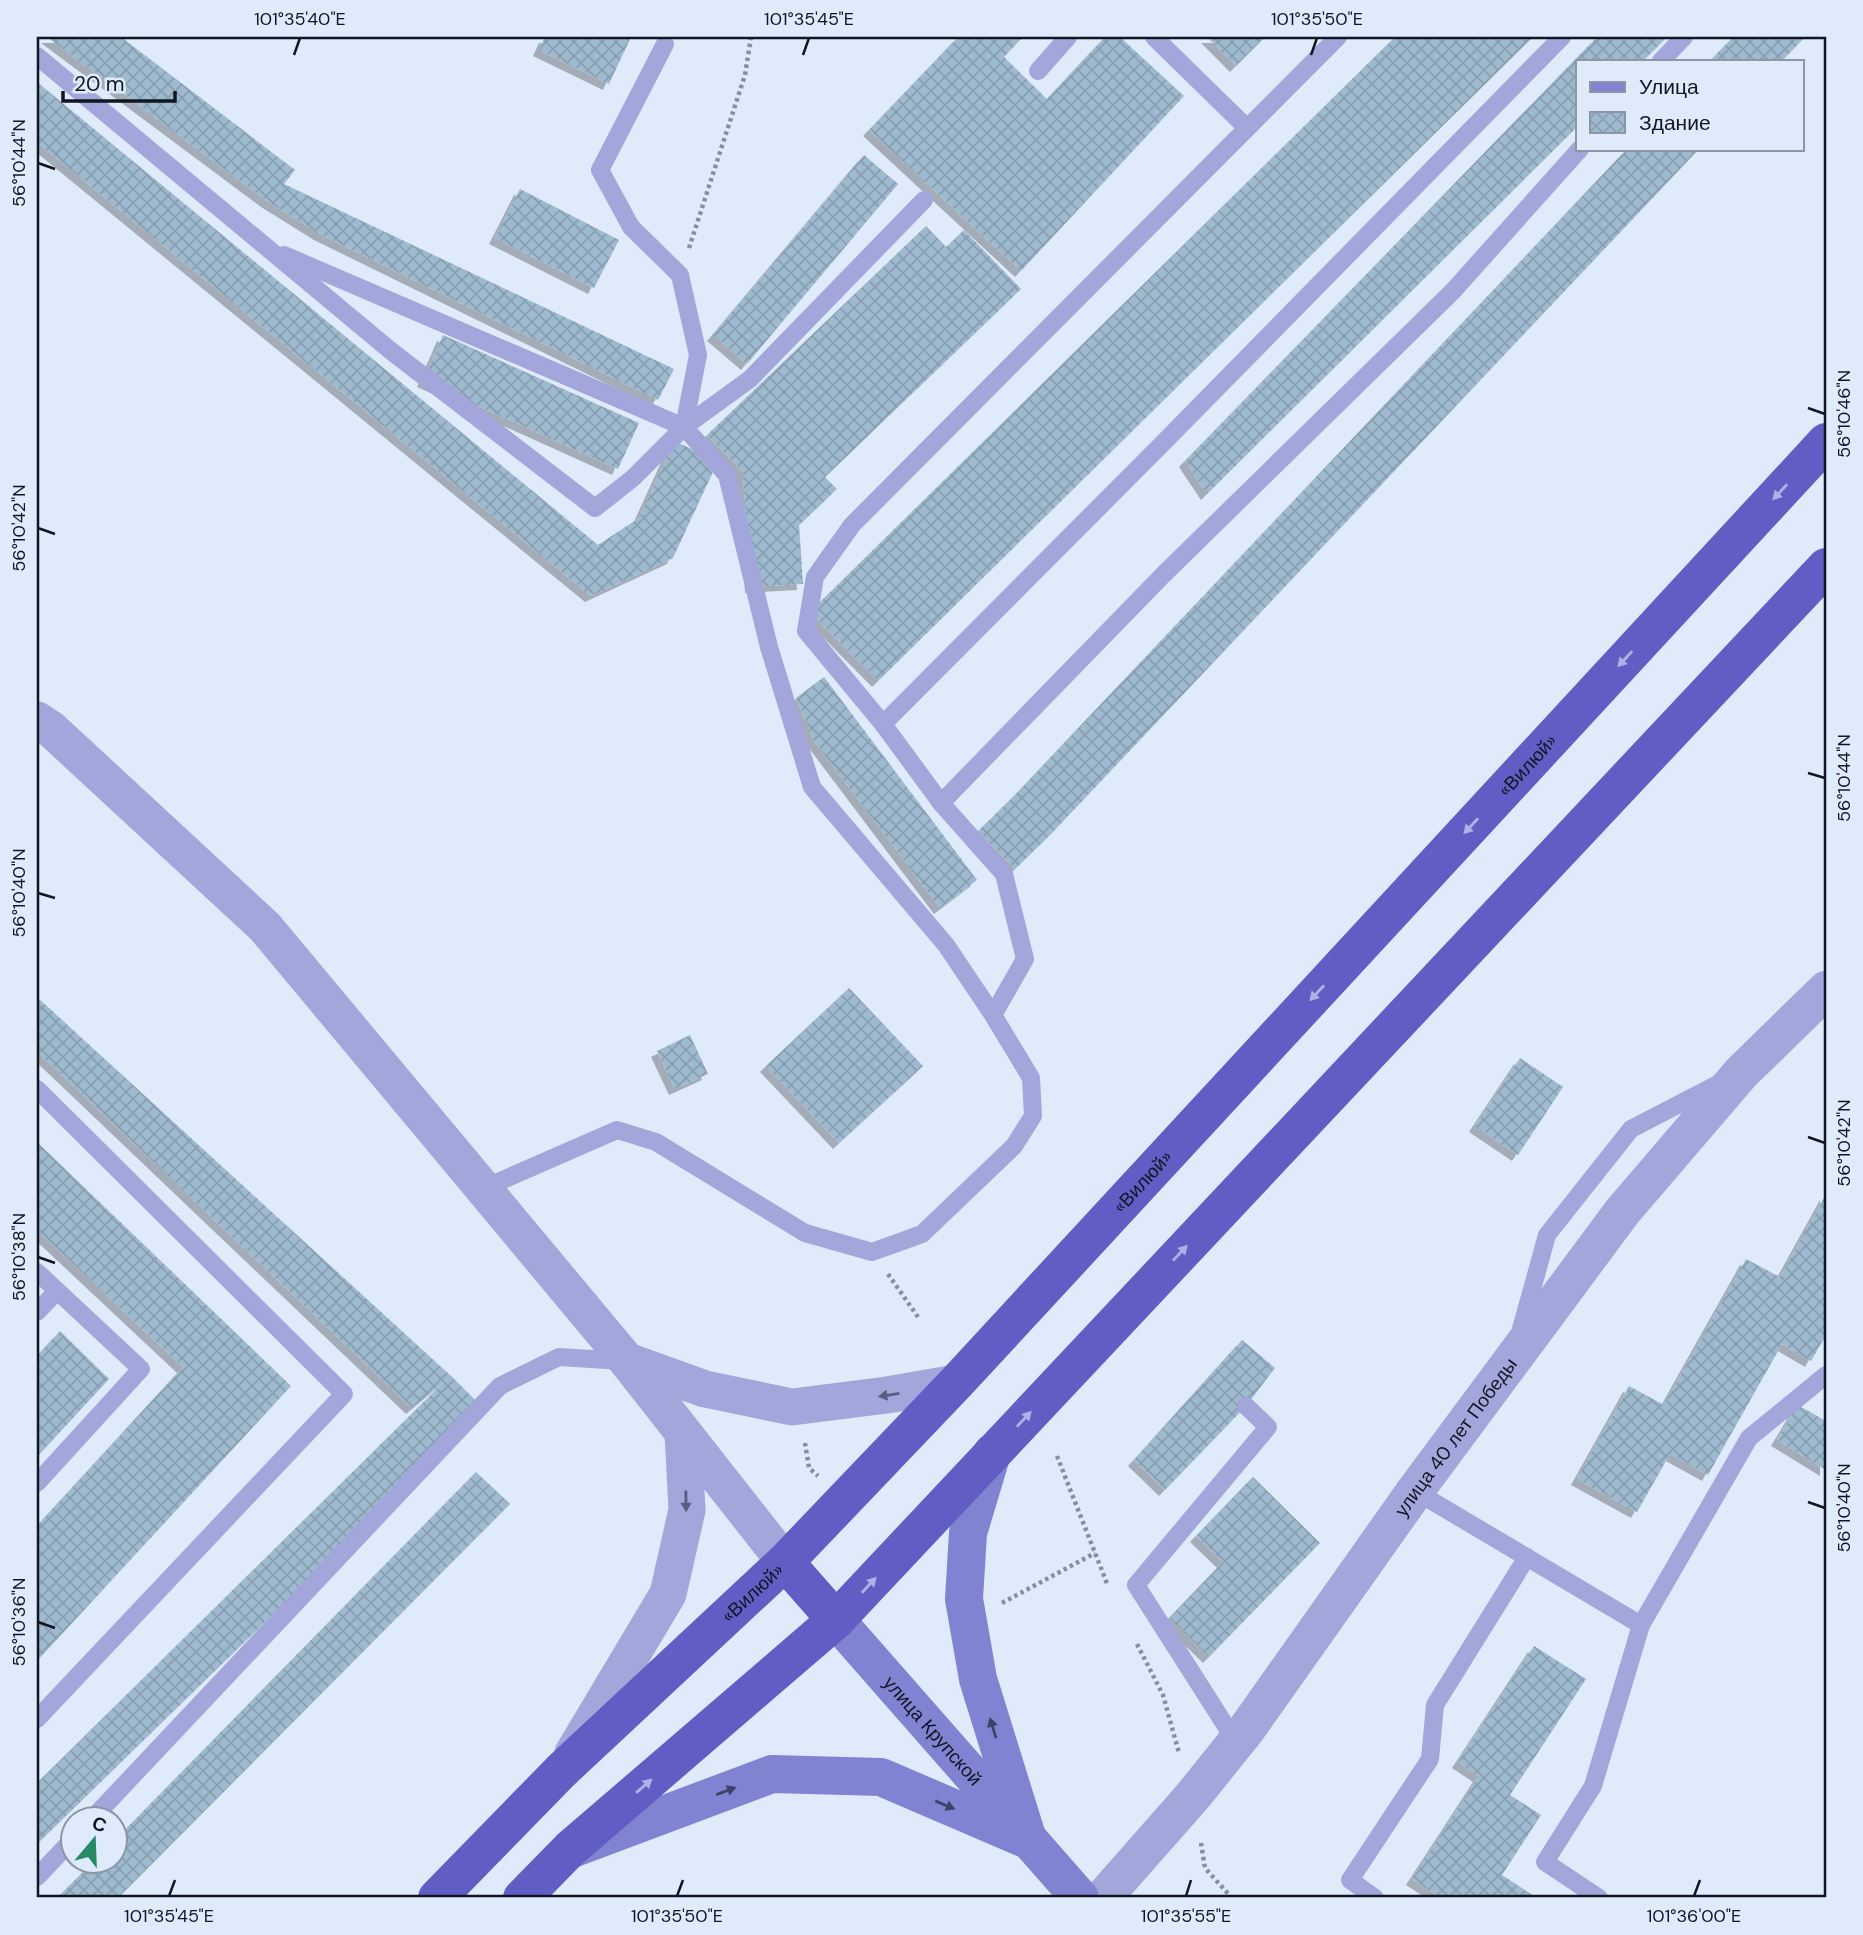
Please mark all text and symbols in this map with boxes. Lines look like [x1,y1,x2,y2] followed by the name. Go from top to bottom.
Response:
[254,7,346,31] text: 101°35'40"E
[764,7,854,31] text: 101°35'45"E
[1271,7,1363,31] text: 101°35'50"E
[63,60,175,104] scale bar
[1576,60,1804,150] legend
[74,70,125,98] text: 20 m
[1639,73,1699,101] text: Улица
[1639,109,1711,137] text: Здание
[7,119,31,207] text: 56°10'44"N
[1832,370,1856,458] text: 56°10'46"N
[1772,483,1788,501] one-way arrow
[7,484,31,572] text: 56°10'42"N
[1618,650,1634,667] one-way arrow
[1493,729,1563,802] street label: «Вилюй»
[1832,734,1856,822] text: 56°10'44"N
[1463,817,1479,835] one-way arrow
[7,848,31,938] text: 56°10'40"N
[1309,984,1325,1001] one-way arrow
[1832,1099,1856,1187] text: 56°10'42"N
[1108,1145,1178,1218] street label: «Вилюй»
[7,1213,31,1301] text: 56°10'38"N
[1171,1245,1187,1262] one-way arrow
[1389,1353,1523,1522] street label: улица 40 лет Победы
[878,1390,900,1401] one-way arrow
[1016,1410,1032,1428] one-way arrow
[1832,1463,1856,1553] text: 56°10'40"N
[681,1490,692,1512] one-way arrow
[716,1558,789,1628] street label: «Вилюй»
[860,1577,876,1594] one-way arrow
[7,1578,31,1666] text: 56°10'36"N
[878,1671,987,1791] street label: улица Крупской
[988,1717,998,1738] one-way arrow
[636,1779,653,1794] one-way arrow
[716,1785,737,1796] one-way arrow
[934,1799,955,1810] one-way arrow
[60,1806,130,1876] north arrow
[89,1810,110,1839] text: С
[124,1904,214,1928] text: 101°35'45"E
[631,1904,723,1928] text: 101°35'50"E
[1141,1904,1231,1928] text: 101°35'55"E
[1647,1904,1741,1928] text: 101°36'00"E

